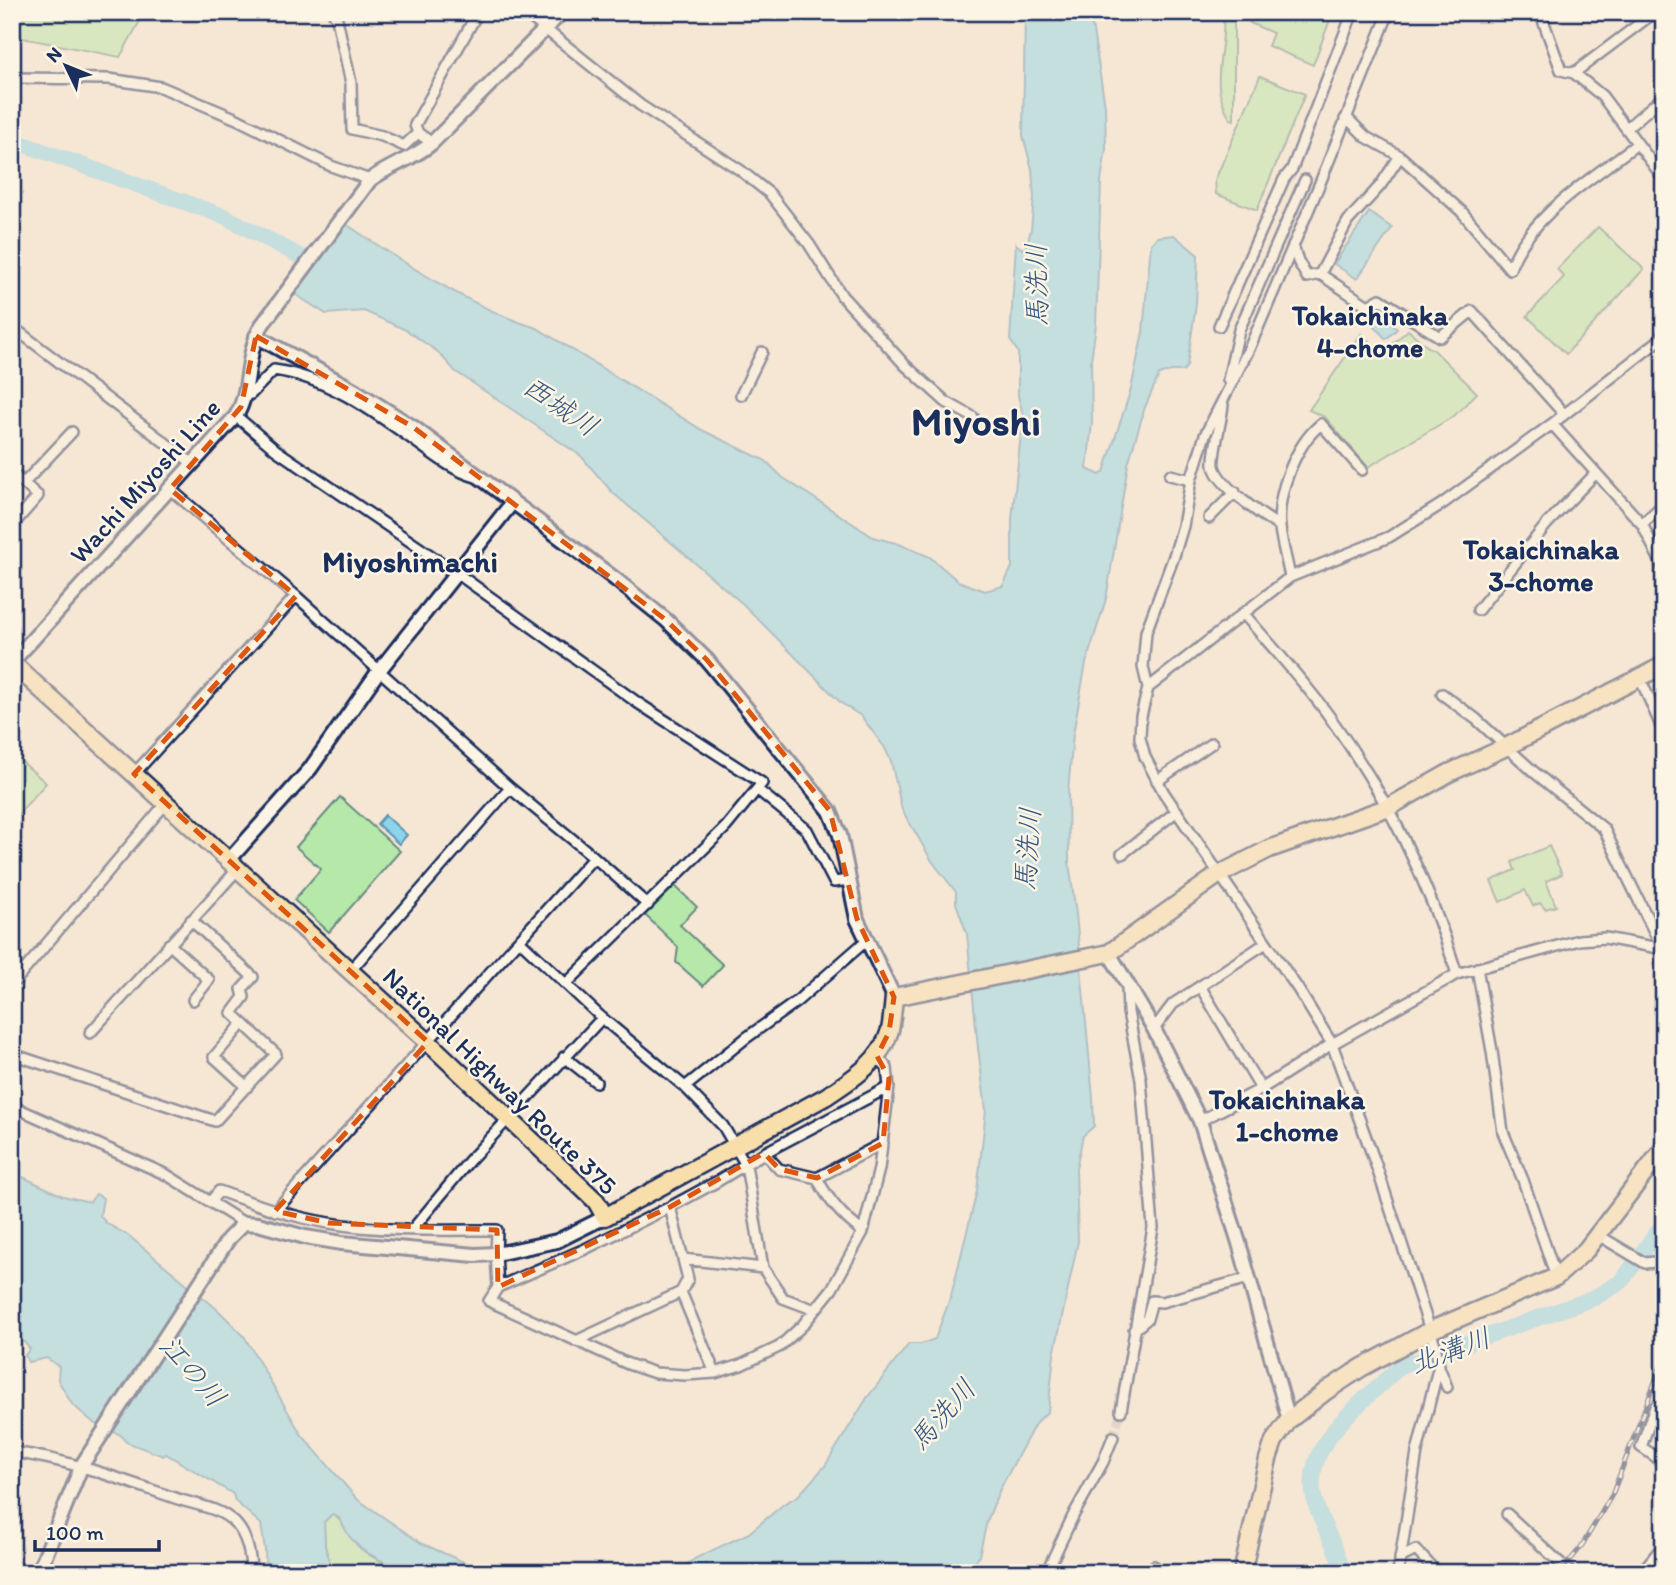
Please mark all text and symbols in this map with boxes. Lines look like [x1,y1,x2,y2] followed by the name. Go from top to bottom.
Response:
[32,32,102,102] north arrow
[41,42,67,67] text: N
[1018,243,1054,327] water label: 馬洗川
[1291,298,1448,364] district label: Tokaichinaka 4-chome
[517,368,605,444] water label: 西城川
[63,392,227,570] street label: Wachi Miyoshi Line
[911,397,1041,445] district label: Miyoshi
[1462,532,1619,598] district label: Tokaichinaka 3-chome
[322,543,498,580] district label: Miyoshimachi
[1007,806,1047,892] water label: 馬洗川
[376,961,624,1201] street label: National Highway Route 375
[1208,1082,1365,1148] district label: Tokaichinaka 1-chome
[1405,1320,1495,1380] water label: 北溝川
[153,1328,233,1414] water label: 江の川
[901,1371,983,1457] water label: 馬洗川
[35,1508,159,1552] scale bar
[46,1520,104,1545] text: 100 m

